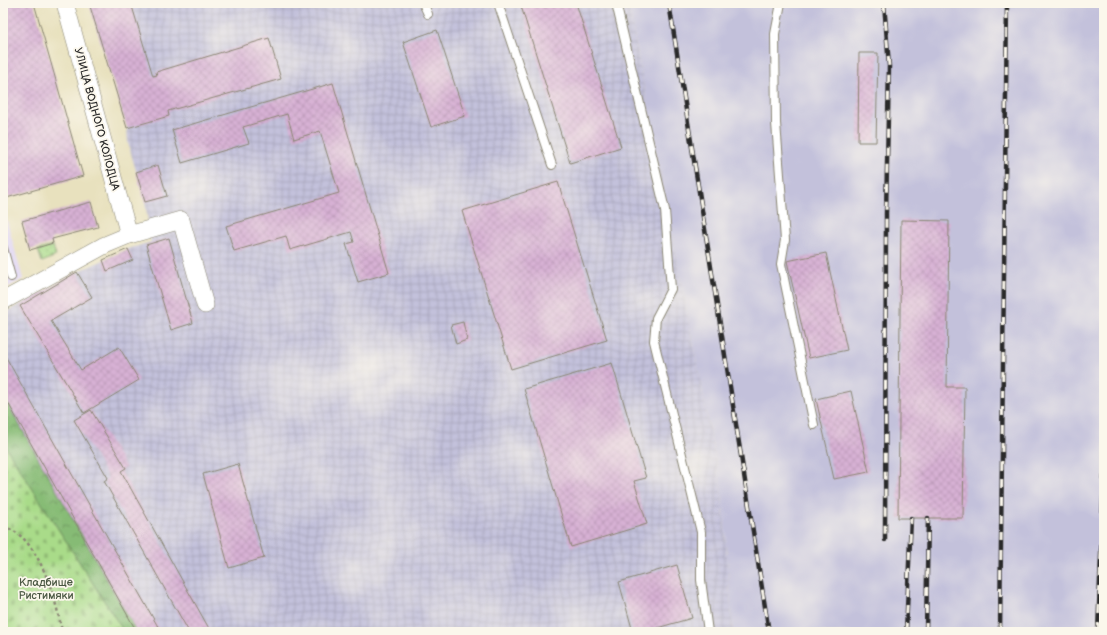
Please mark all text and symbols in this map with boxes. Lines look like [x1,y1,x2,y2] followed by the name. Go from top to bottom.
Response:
[72,46,122,192] street label: УЛИЦА ВОДНОГО КОЛОДЦА
[18,576,74,602] park label: Кладбище Ристимяки

